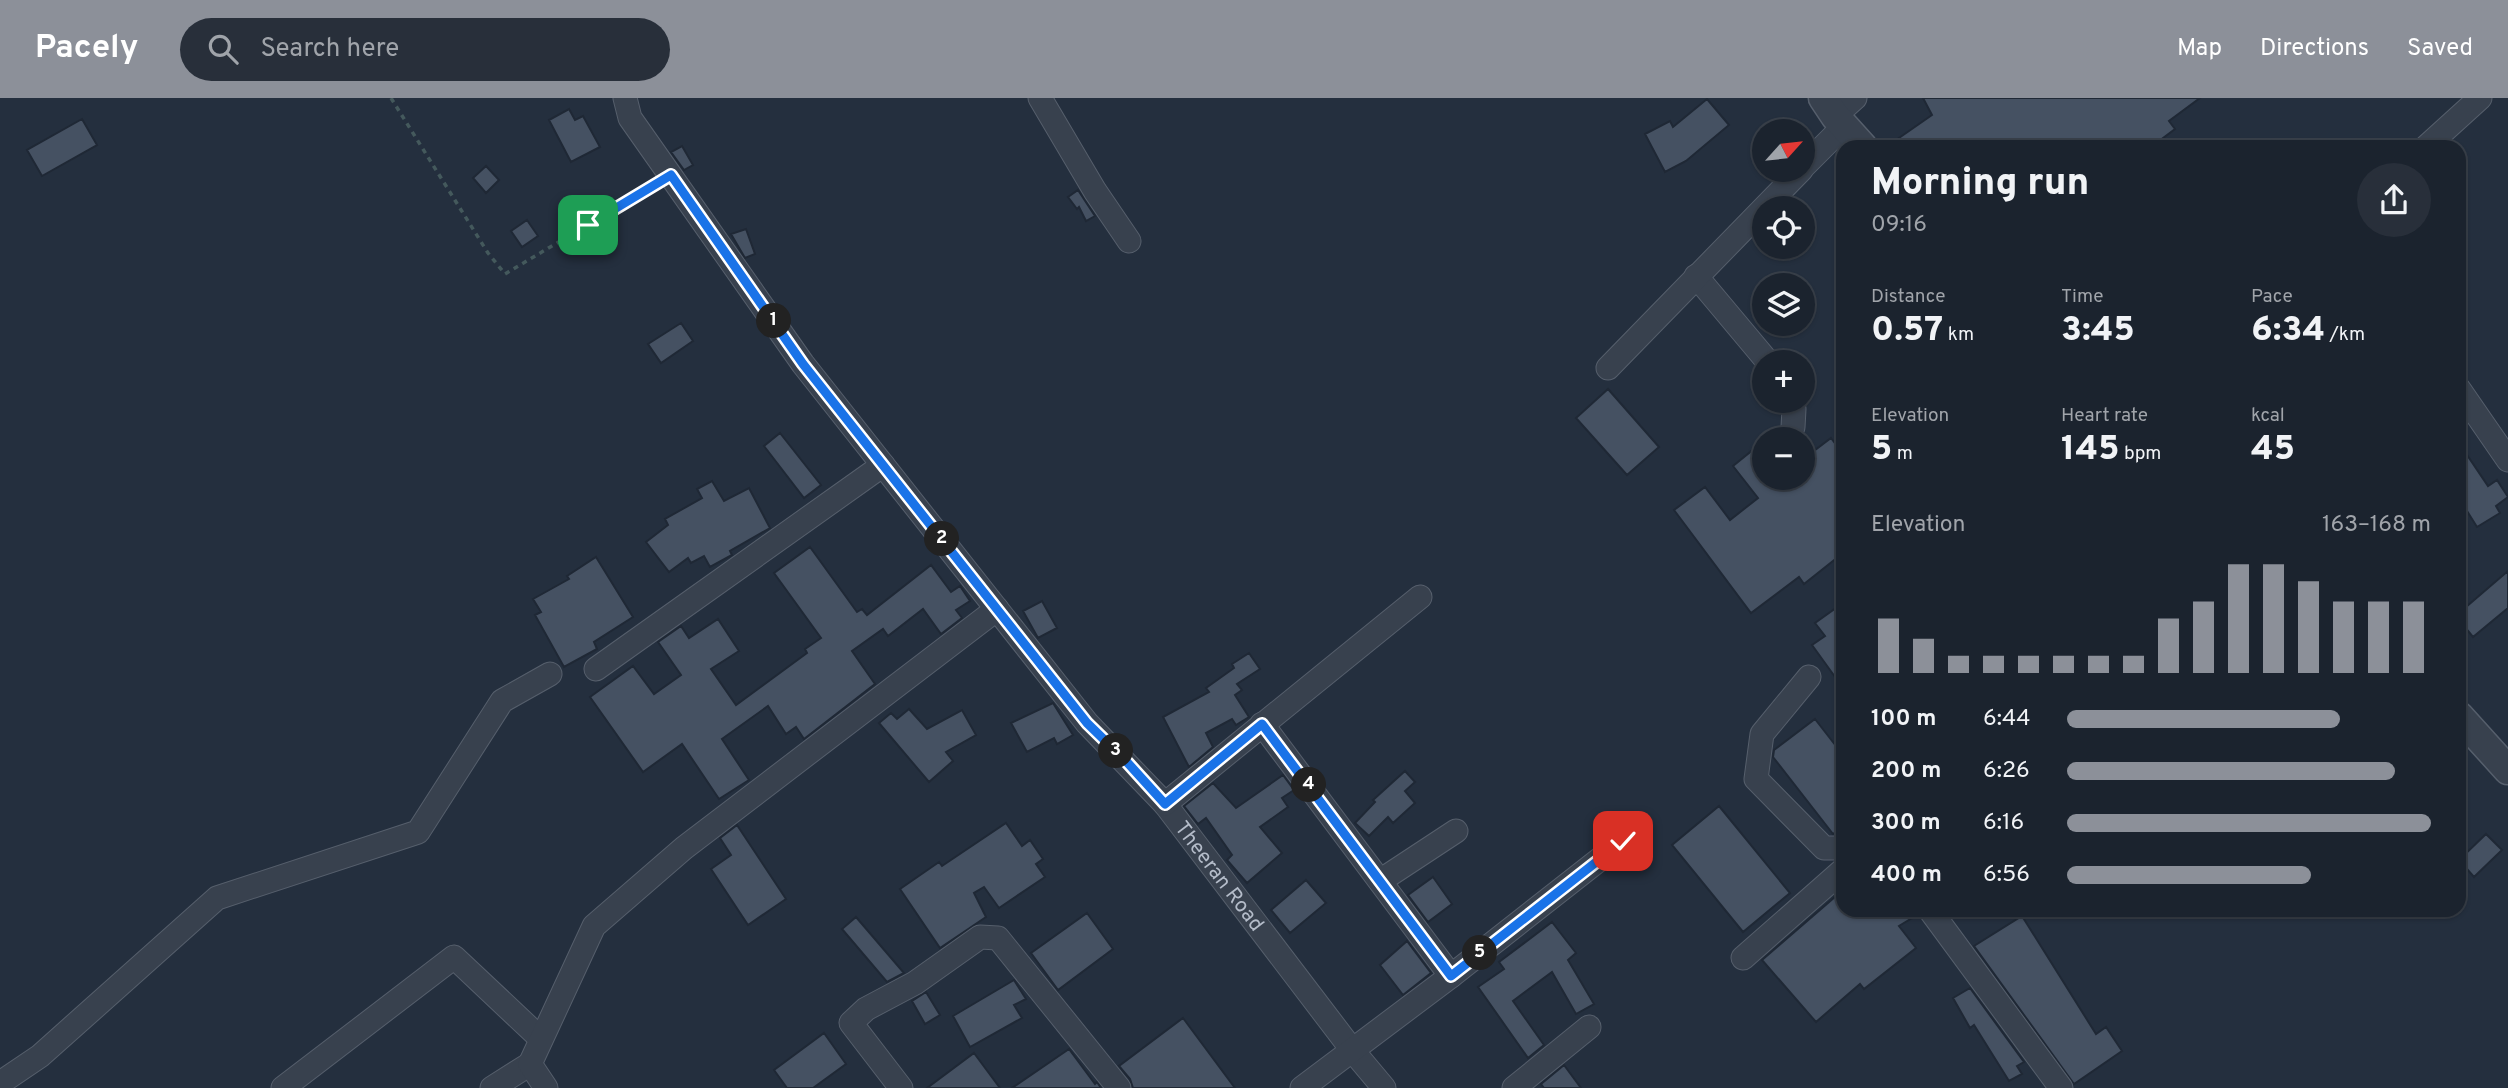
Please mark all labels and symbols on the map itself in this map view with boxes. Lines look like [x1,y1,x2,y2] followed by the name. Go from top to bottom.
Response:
[1752,119,1815,182] north arrow
[558,195,618,255] pin
[756,304,792,339] pin: 1
[925,522,960,556] pin: 2
[1098,734,1134,768] pin: 3
[1292,768,1326,802] pin: 4
[1593,811,1653,871] pin
[1168,816,1269,938] street label: Theeran Road
[1462,936,1498,970] pin: 5

